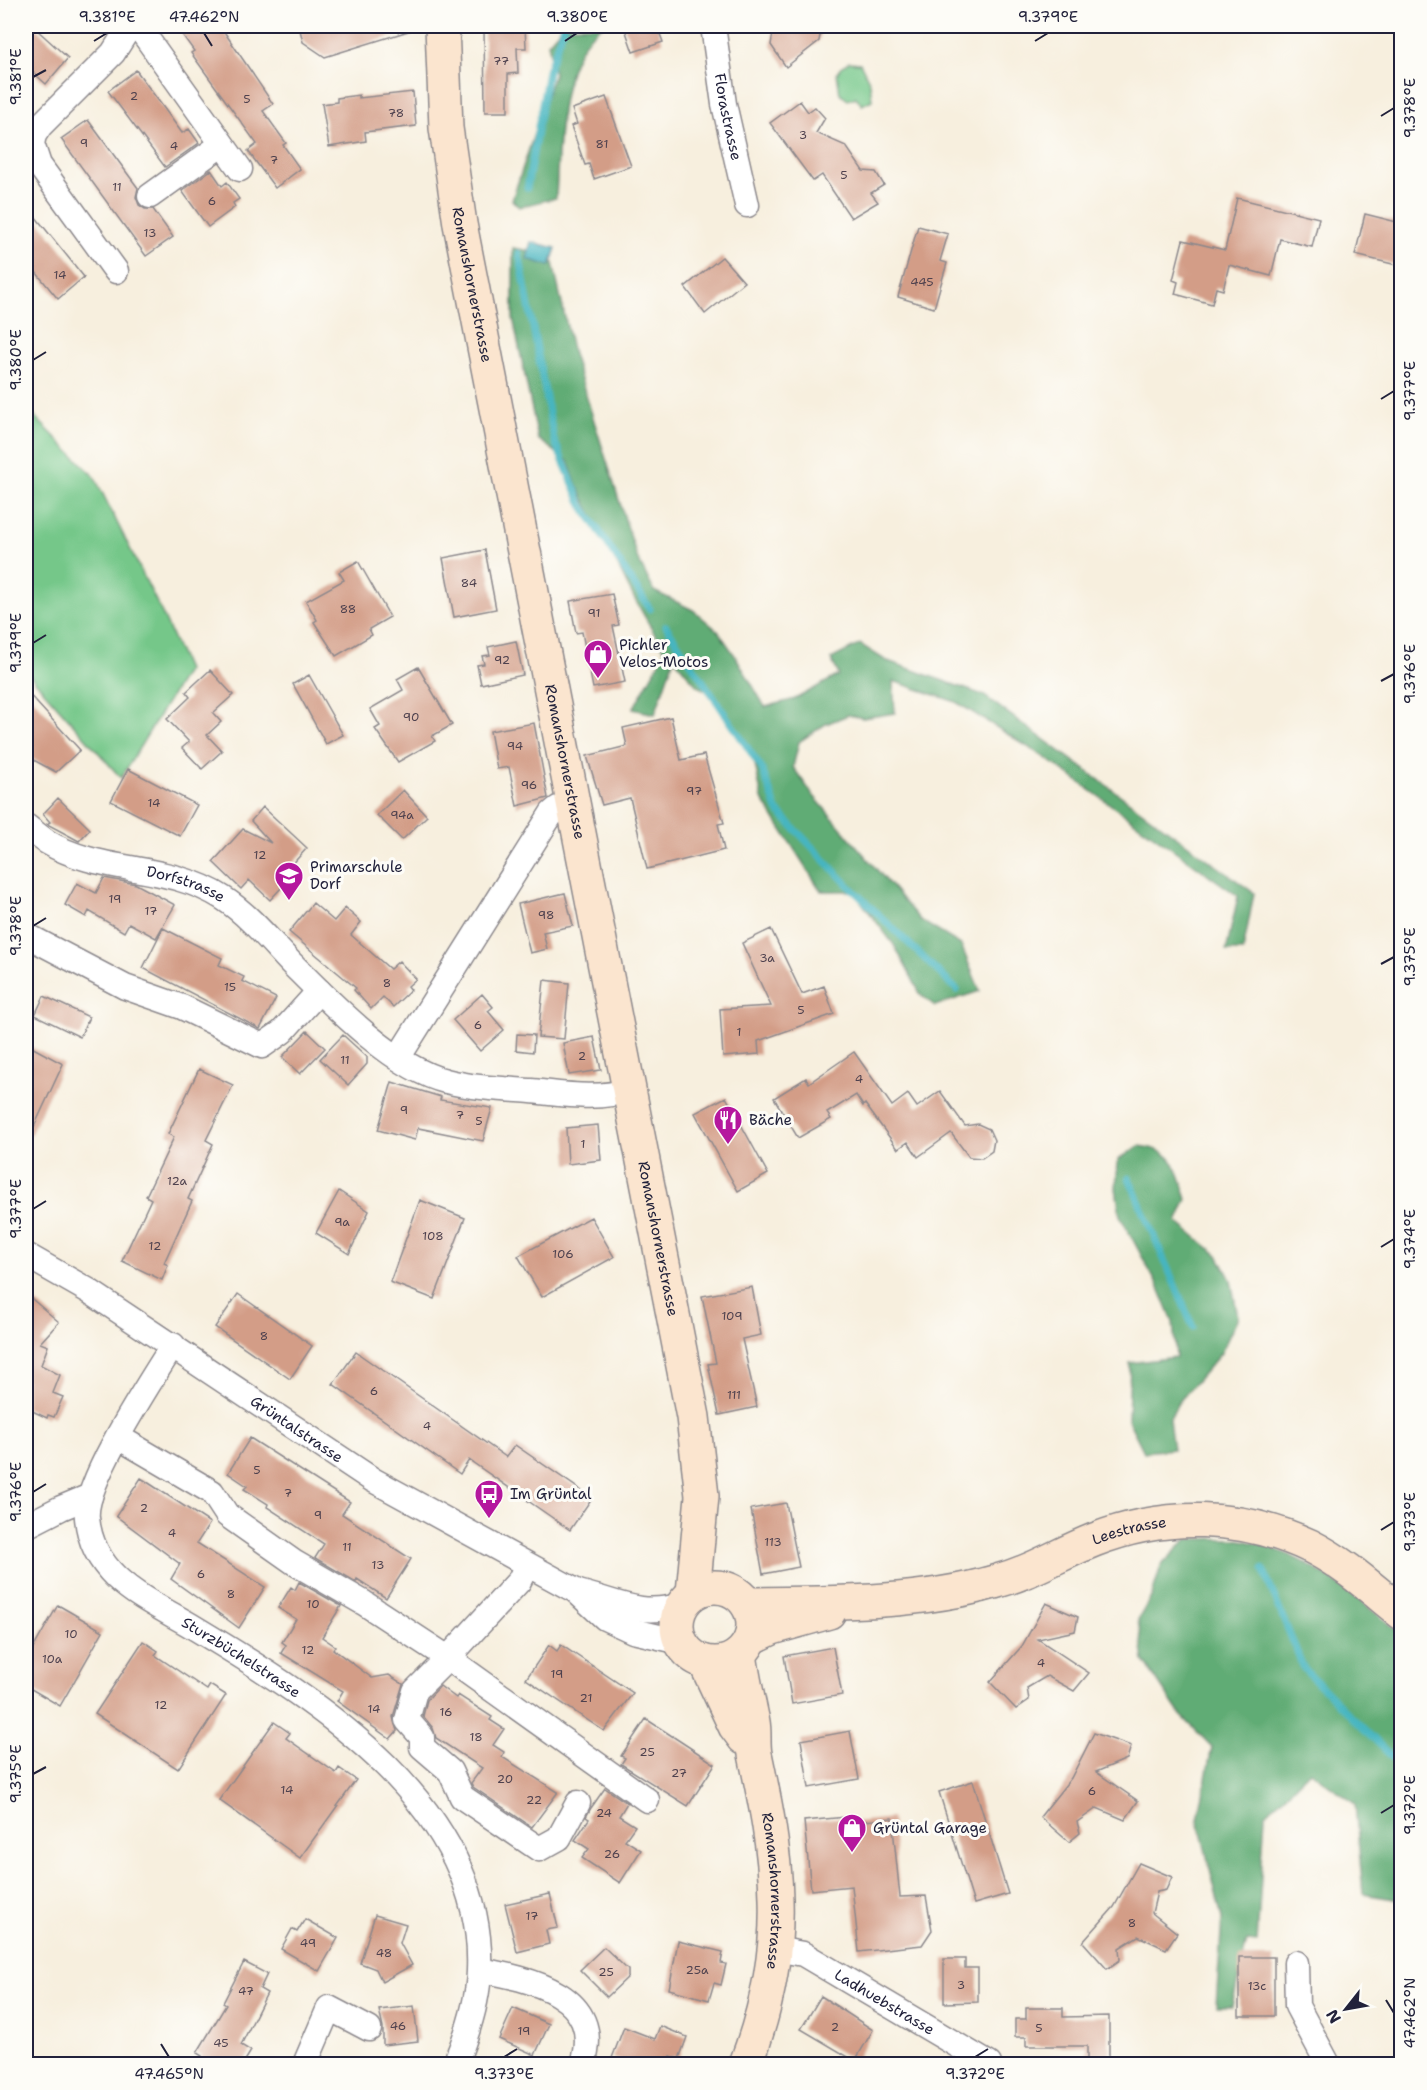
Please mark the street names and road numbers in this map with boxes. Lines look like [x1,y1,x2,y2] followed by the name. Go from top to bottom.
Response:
[710,72,747,162] street label: Florastrasse
[448,206,497,364] street label: Romanshornerstrasse
[540,682,590,841] street label: Romanshornerstrasse
[145,861,229,907] street label: Dorfstrasse
[633,1159,683,1318] street label: Romanshornerstrasse
[246,1391,347,1467] street label: Grüntalstrasse
[1089,1512,1168,1550] street label: Leestrasse
[178,1612,305,1702] street label: Sturzbüchelstrasse
[757,1811,786,1971] street label: Romanshornerstrasse
[831,1965,938,2040] street label: Ladhuebstrasse

